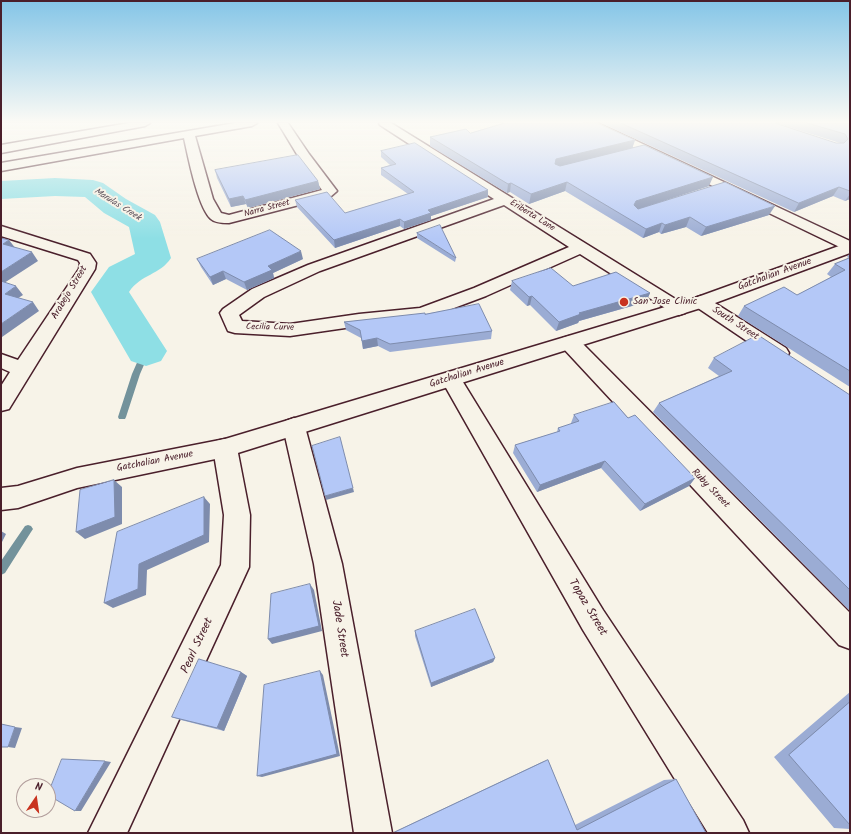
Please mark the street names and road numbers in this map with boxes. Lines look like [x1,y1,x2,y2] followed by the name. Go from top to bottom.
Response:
[243,198,291,220] street label: Narra Street
[507,198,557,234] street label: Eriberta Lane
[737,256,813,294] street label: Gatchalian Avenue
[49,264,91,322] street label: Arabejo Street
[709,304,761,344] street label: South Street
[246,322,294,334] street label: Cecilia Curve
[428,357,506,391] street label: Gatchalian Avenue
[116,449,194,475] street label: Gatchalian Avenue
[688,467,732,511] street label: Ruby Street
[564,577,610,639] street label: Topaz Street
[327,599,351,659] street label: Jade Street
[179,616,217,676] street label: Pearl Street

